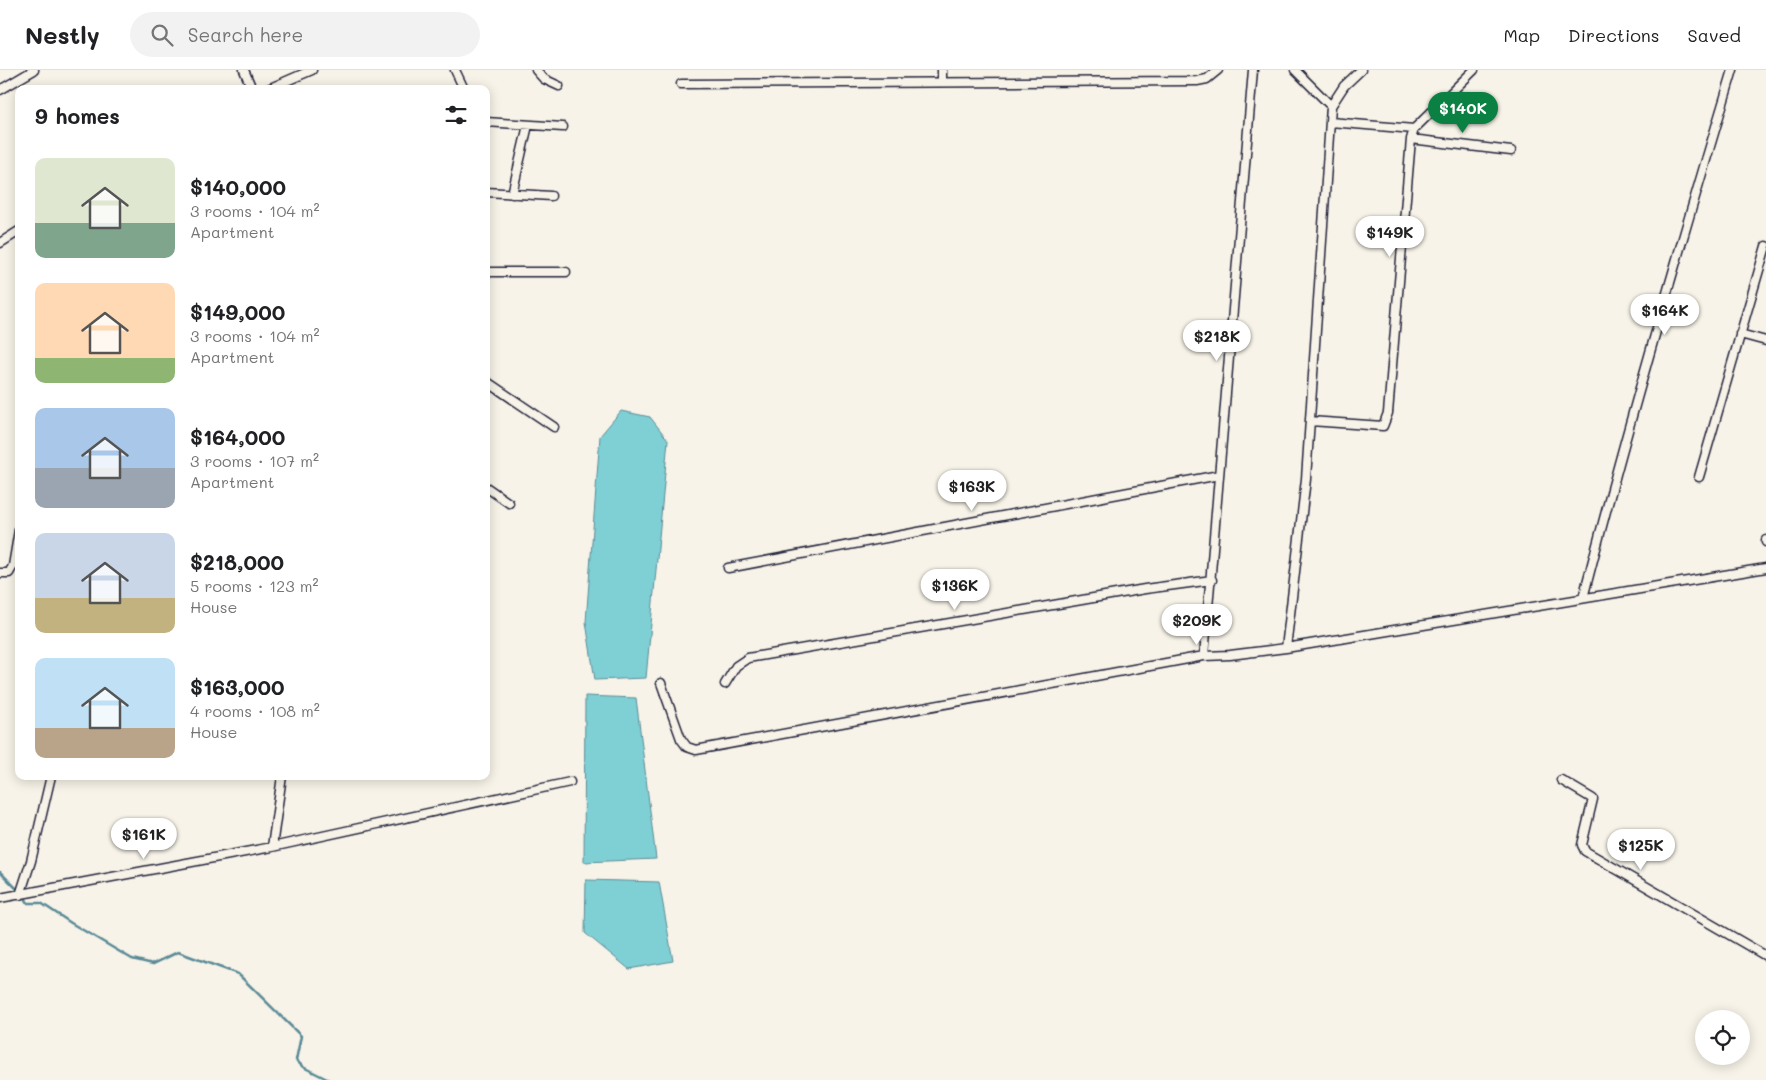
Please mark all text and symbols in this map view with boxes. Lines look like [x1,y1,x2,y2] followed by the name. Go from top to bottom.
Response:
[130,12,480,57] search box
[25,19,100,50] text: Nestly
[148,21,176,49] icon: search
[188,22,303,47] text: Search here
[1503,23,1540,47] text: Map
[1568,23,1660,47] text: Directions
[1688,23,1741,47] text: Saved
[1428,92,1498,134] pin: $140K
[1439,97,1487,118] text: $140K
[442,101,470,129] icon: filters
[35,102,120,129] text: 9 homes
[190,173,286,200] text: $140,000
[75,178,135,238] icon: home
[190,200,320,221] text: 3 rooms · 104 m²
[1355,216,1425,258] pin: $149K
[190,221,275,242] text: Apartment
[1366,221,1414,242] text: $149K
[1630,294,1700,336] pin: $164K
[190,298,285,325] text: $149,000
[1641,299,1689,320] text: $164K
[75,303,135,363] icon: home
[1182,320,1252,362] pin: $218K
[190,325,320,346] text: 3 rooms · 104 m²
[1194,325,1240,346] text: $218K
[190,346,275,367] text: Apartment
[190,423,285,450] text: $164,000
[75,428,135,488] icon: home
[190,450,319,471] text: 3 rooms · 107 m²
[937,470,1007,512] pin: $163K
[190,471,275,492] text: Apartment
[949,475,995,496] text: $163K
[190,548,284,575] text: $218,000
[75,553,135,613] icon: home
[920,568,990,611] pin: $136K
[932,574,978,595] text: $136K
[190,575,319,596] text: 5 rooms · 123 m²
[190,596,237,617] text: House
[1162,604,1232,646] pin: $209K
[1172,609,1222,630] text: $209K
[190,673,285,700] text: $163,000
[75,678,135,738] icon: home
[190,700,320,721] text: 4 rooms · 108 m²
[190,721,237,742] text: House
[109,818,179,860] pin: $161K
[122,823,166,844] text: $161K
[1606,828,1676,871] pin: $125K
[1618,834,1664,855] text: $125K
[1695,1010,1750,1065] map controls
[1695,1010,1750,1065] button: locate

